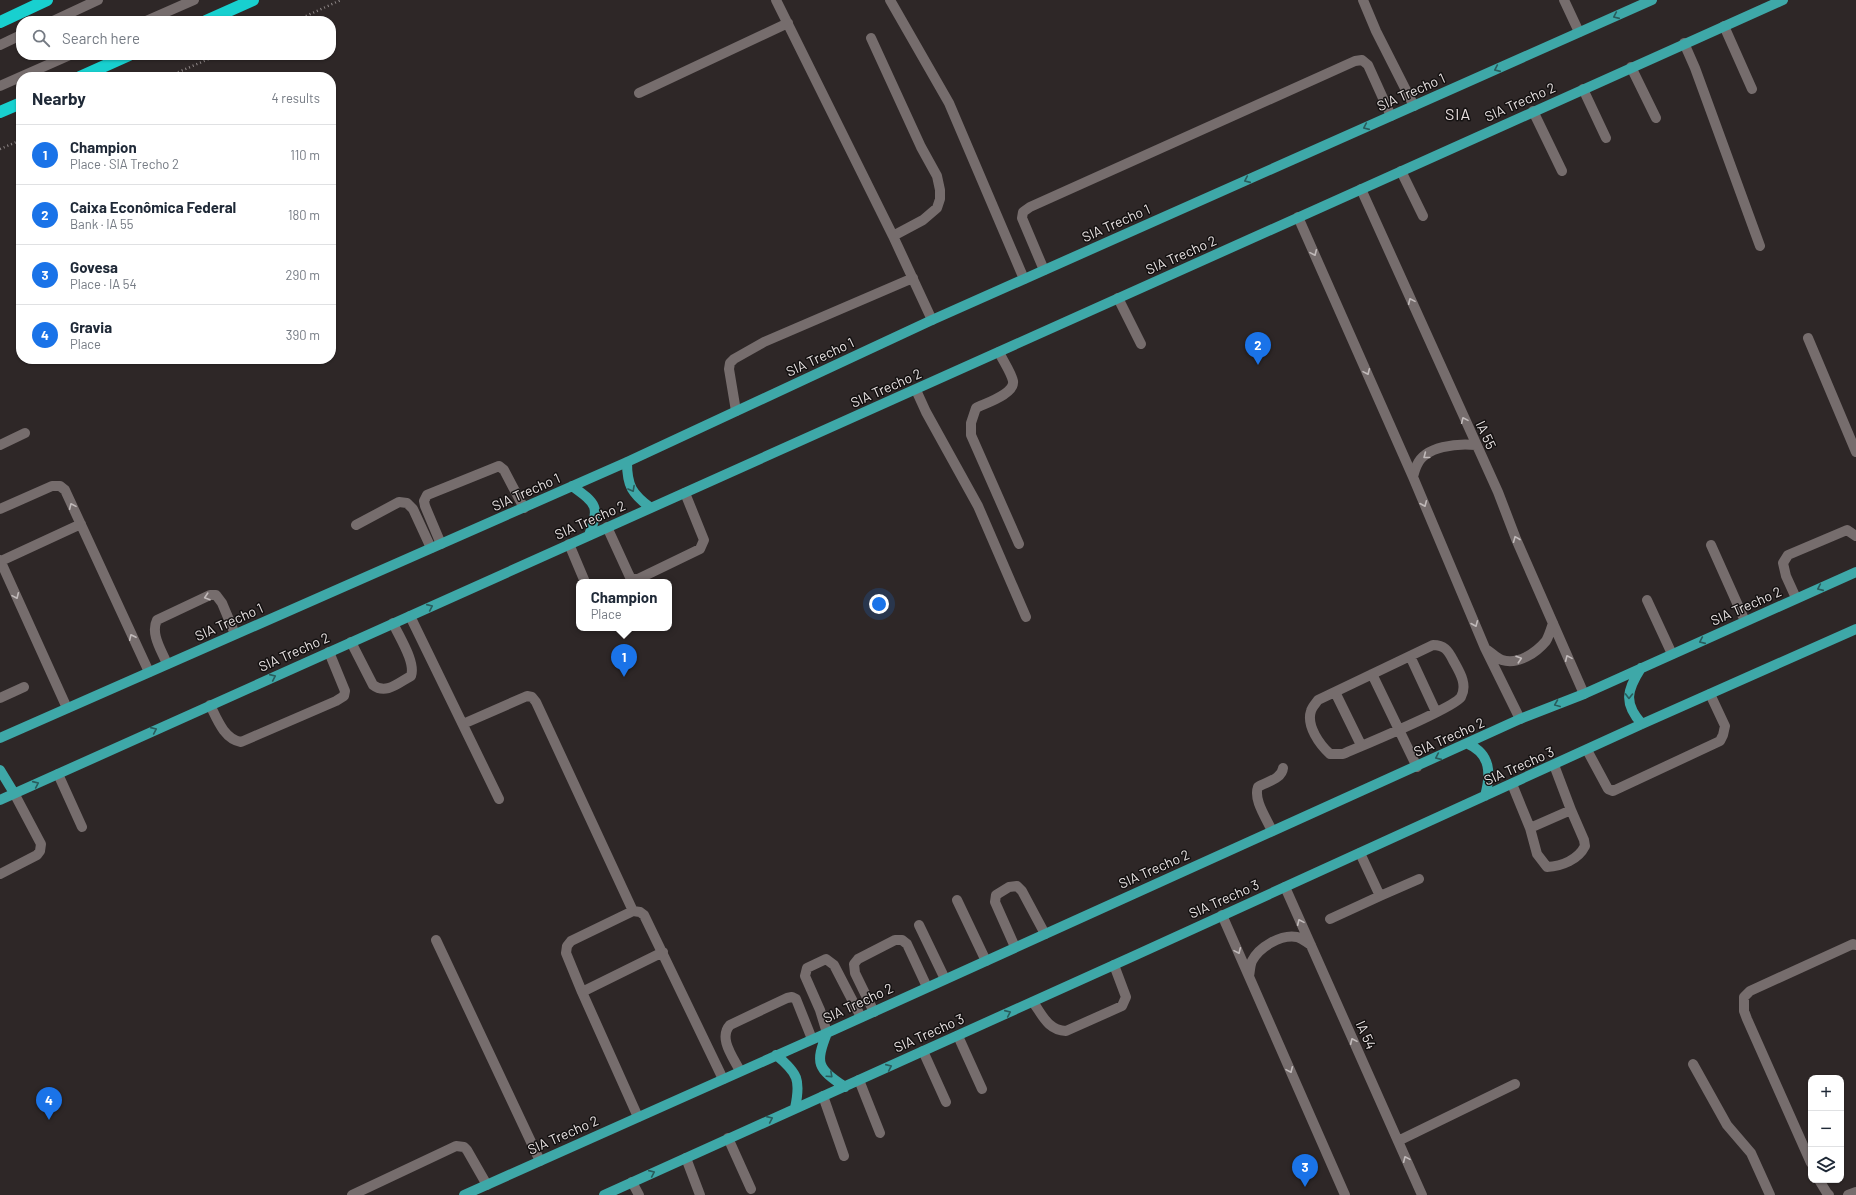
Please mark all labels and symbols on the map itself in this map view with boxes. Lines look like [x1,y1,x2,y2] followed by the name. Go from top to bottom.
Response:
[1613,11,1620,19] one-way arrow
[1494,64,1502,72] one-way arrow
[1374,69,1448,114] street label: SIA Trecho 1
[1482,78,1558,125] street label: SIA Trecho 2
[1445,104,1471,123] district label: SIA
[1362,122,1370,130] one-way arrow
[1244,175,1251,183] one-way arrow
[1079,200,1153,245] street label: SIA Trecho 1
[1143,231,1219,278] street label: SIA Trecho 2
[1309,248,1317,256] one-way arrow
[1408,298,1416,305] one-way arrow
[1245,332,1271,365] pin: 2
[783,333,856,380] street label: SIA Trecho 1
[848,364,924,411] street label: SIA Trecho 2
[1362,367,1370,375] one-way arrow
[1461,416,1469,424] one-way arrow
[1473,418,1500,452] street label: IA 55
[1423,452,1430,459] one-way arrow
[489,469,563,514] street label: SIA Trecho 1
[627,485,635,492] one-way arrow
[552,496,628,543] street label: SIA Trecho 2
[1419,500,1427,507] one-way arrow
[69,502,77,510] one-way arrow
[1513,535,1521,543] one-way arrow
[1708,582,1784,629] street label: SIA Trecho 2
[1817,583,1824,591] one-way arrow
[11,591,19,599] one-way arrow
[204,592,211,601] one-way arrow
[869,594,889,614] your location
[192,599,266,644] street label: SIA Trecho 1
[425,604,433,612] one-way arrow
[1470,620,1478,627] one-way arrow
[256,628,332,675] street label: SIA Trecho 2
[129,633,137,641] one-way arrow
[1698,636,1705,644] one-way arrow
[611,644,637,677] pin: 1
[1565,654,1573,662] one-way arrow
[1516,655,1523,664] one-way arrow
[268,674,276,682] one-way arrow
[1625,694,1633,700] one-way arrow
[1554,700,1561,708] one-way arrow
[1411,713,1487,760] street label: SIA Trecho 2
[150,727,158,735] one-way arrow
[1481,742,1557,789] street label: SIA Trecho 3
[1435,752,1443,760] one-way arrow
[32,780,39,788] one-way arrow
[1116,845,1192,892] street label: SIA Trecho 2
[1186,875,1262,922] street label: SIA Trecho 3
[1297,918,1305,925] one-way arrow
[1233,947,1241,954] one-way arrow
[820,979,896,1026] street label: SIA Trecho 2
[891,1009,967,1056] street label: SIA Trecho 3
[1003,1010,1011,1018] one-way arrow
[1353,1018,1380,1052] street label: IA 54
[1350,1037,1358,1044] one-way arrow
[885,1064,892,1072] one-way arrow
[1285,1065,1293,1073] one-way arrow
[825,1071,832,1078] one-way arrow
[36,1087,62,1120] pin: 4
[525,1111,601,1158] street label: SIA Trecho 2
[767,1116,774,1124] one-way arrow
[1292,1154,1318,1187] pin: 3
[1403,1156,1411,1164] one-way arrow
[647,1170,655,1178] one-way arrow

